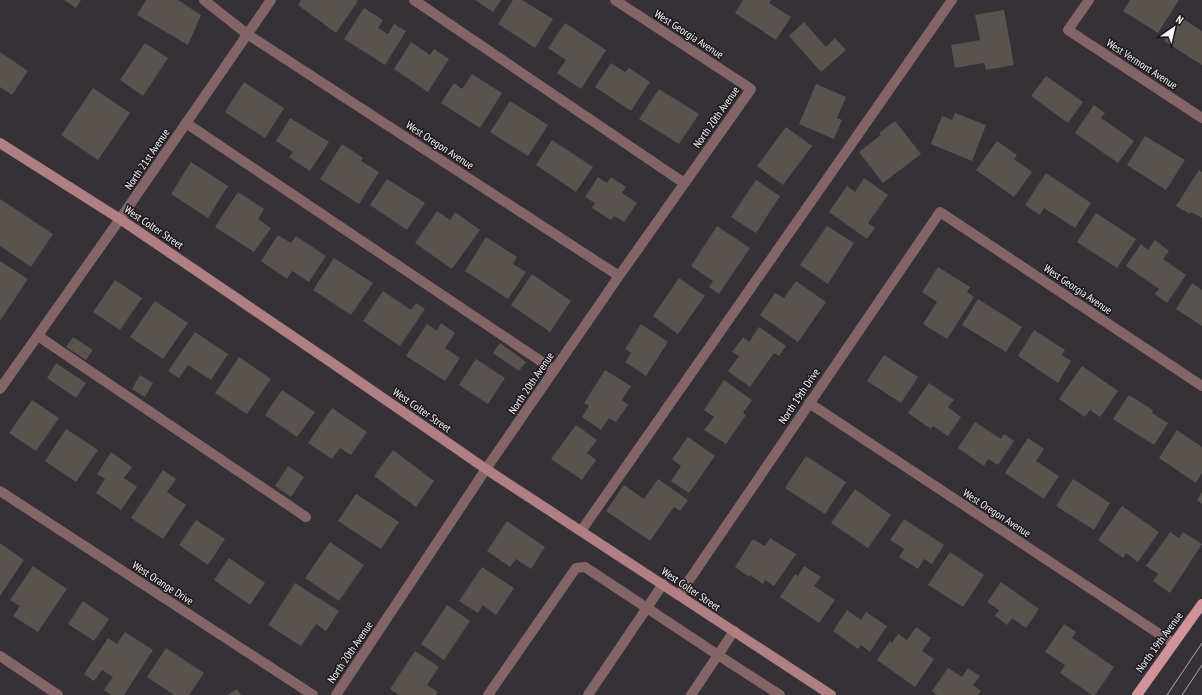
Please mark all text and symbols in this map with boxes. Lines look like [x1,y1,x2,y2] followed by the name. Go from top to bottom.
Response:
[652,6,727,62] street label: West Georgia Avenue
[1154,8,1194,48] north arrow
[1173,12,1186,27] text: N
[1104,36,1181,92] street label: West Vermont Avenue
[690,83,743,150] street label: North 20th Avenue
[403,118,477,172] street label: West Oregon Avenue
[121,125,173,192] street label: North 21st Avenue
[122,202,186,252] street label: West Colter Street
[1041,261,1115,317] street label: West Georgia Avenue
[505,349,557,417] street label: North 20th Avenue
[775,365,823,427] street label: North 19th Drive
[390,385,454,435] street label: West Colter Street
[960,486,1034,540] street label: West Oregon Avenue
[130,558,197,608] street label: West Orange Drive
[659,564,723,614] street label: West Colter Street
[1132,608,1186,675] street label: North 19th Avenue
[324,618,376,686] street label: North 20th Avenue

